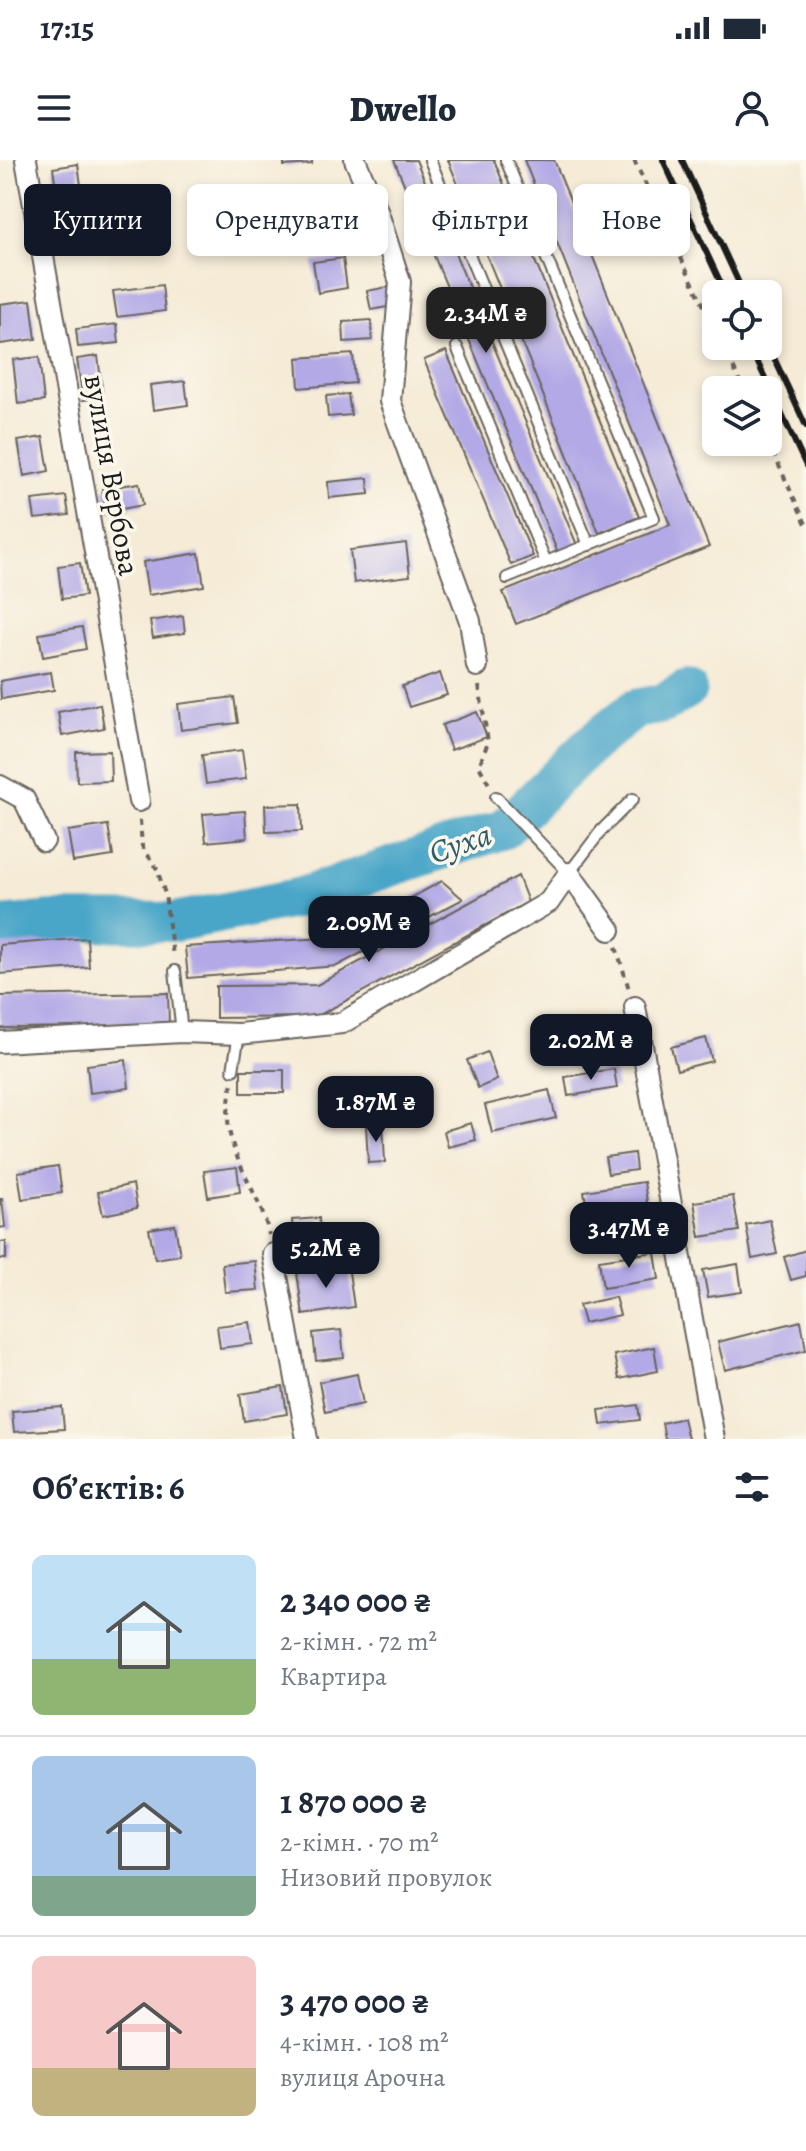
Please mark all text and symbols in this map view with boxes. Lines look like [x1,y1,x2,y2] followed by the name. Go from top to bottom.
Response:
[40,8,94,48] text: 17:15
[349,84,457,133] text: Dwello
[32,86,76,130] icon: menu
[730,86,774,130] icon: person
[24,184,171,256] chip: Купити
[187,184,388,256] chip: Орендувати
[404,184,557,256] chip: Фільтри
[573,184,690,256] chip: Нове
[702,280,782,456] map controls
[702,280,782,360] button: locate
[412,287,560,355] pin: 2.34M ₴
[444,295,528,330] text: 2.34M ₴
[75,371,149,579] street label: вулиця Вербова
[702,376,782,456] button: layers
[423,812,497,874] water label: Суха
[295,896,443,964] pin: 2.09M ₴
[326,904,412,939] text: 2.09M ₴
[517,1014,665,1082] pin: 2.02M ₴
[548,1022,634,1057] text: 2.02M ₴
[302,1076,450,1144] pin: 1.87M ₴
[336,1084,416,1119] text: 1.87M ₴
[555,1202,703,1270] pin: 3.47M ₴
[588,1210,670,1245] text: 3.47M ₴
[261,1222,391,1290] pin: 5.2M ₴
[290,1230,362,1265] text: 5.2M ₴
[32,1464,185,1511] text: Об’єктів: 6
[730,1465,774,1509] icon: filters
[280,1577,431,1624] text: 2 340 000 ₴
[96,1587,192,1683] icon: home
[280,1624,437,1659] text: 2-кімн. · 72 m²
[280,1659,387,1694] text: Квартира
[280,1778,427,1825] text: 1 870 000 ₴
[96,1788,192,1884] icon: home
[280,1825,439,1860] text: 2-кімн. · 70 m²
[280,1860,492,1895] text: Низовий провулок
[280,1978,430,2025] text: 3 470 000 ₴
[96,1988,192,2084] icon: home
[280,2025,449,2060] text: 4-кімн. · 108 m²
[280,2060,446,2095] text: вулиця Арочна

